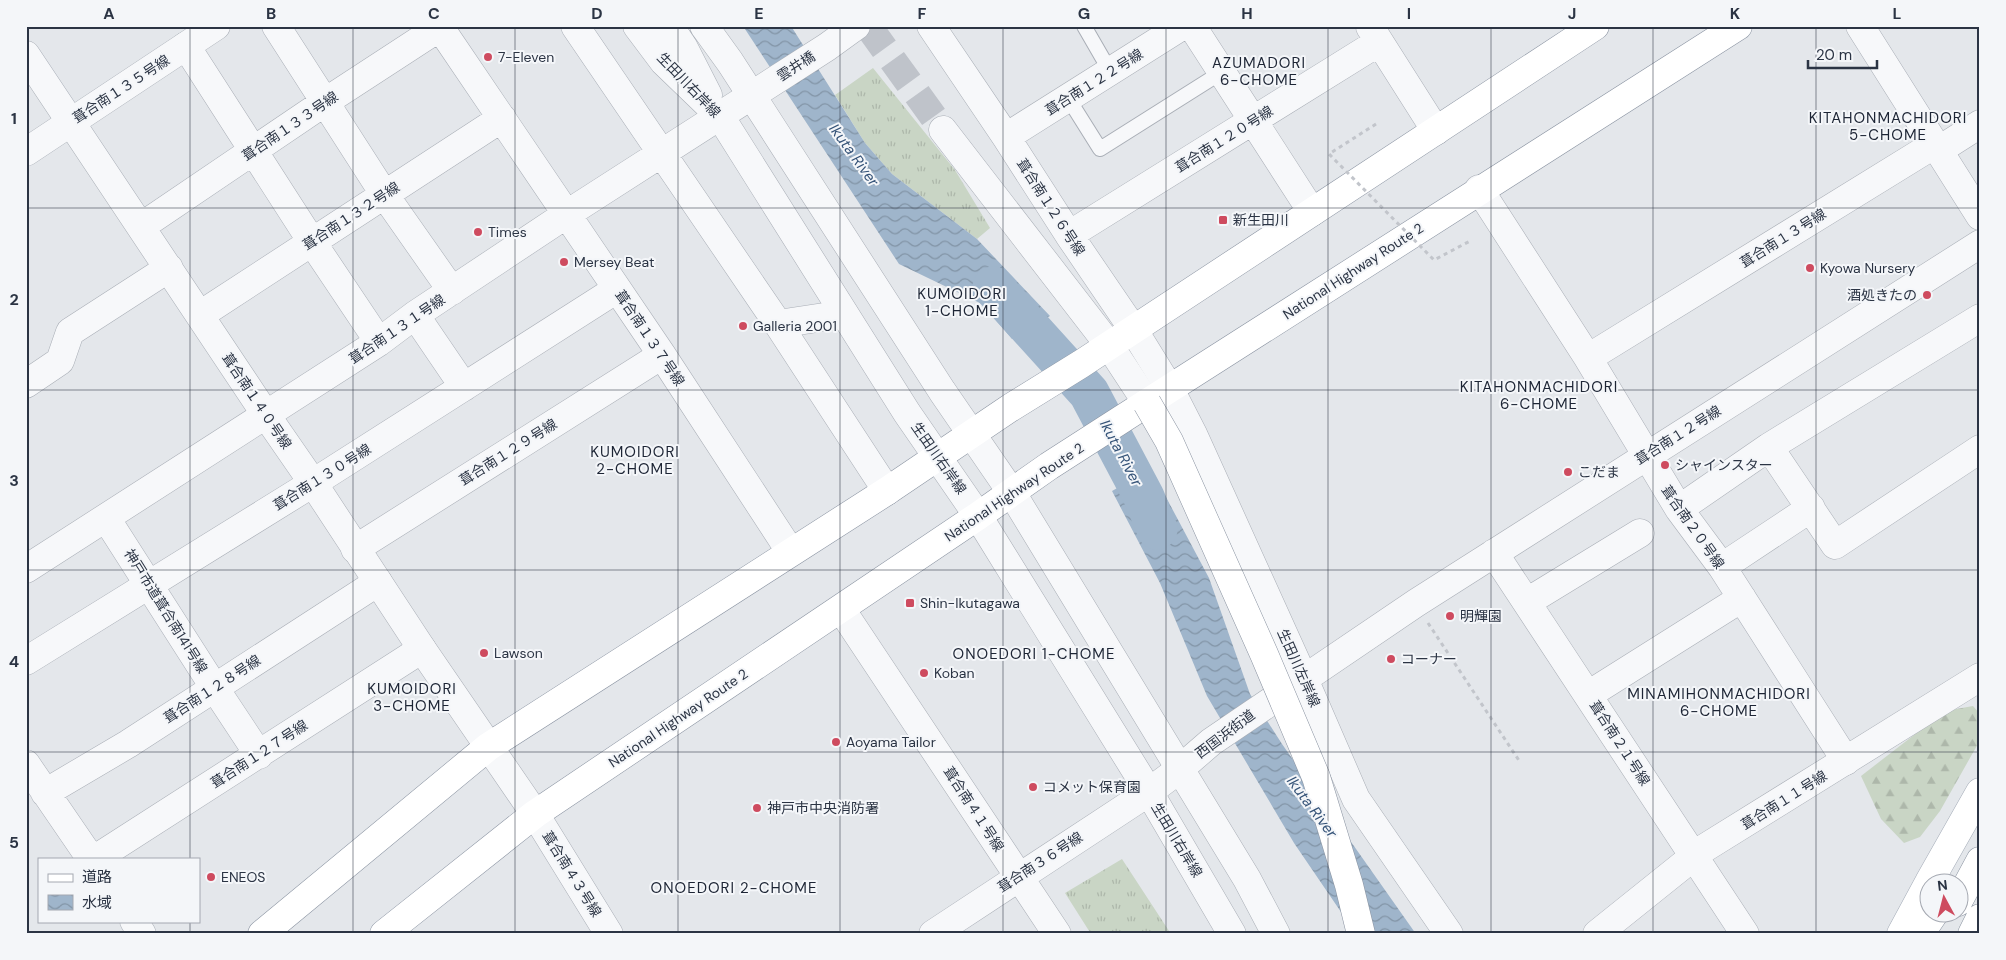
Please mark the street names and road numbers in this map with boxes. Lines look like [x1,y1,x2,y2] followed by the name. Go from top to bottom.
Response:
[1042,45,1146,119] street label: 葺合南１２２号線
[773,47,819,85] street label: 雲井橋
[653,49,725,121] street label: 生田川右岸線
[69,51,173,127] street label: 葺合南１３５号線
[239,87,341,165] street label: 葺合南１３３号線
[1172,102,1276,176] street label: 葺合南１２０号線
[1013,155,1089,259] street label: 葺合南１２６号線
[299,178,403,254] street label: 葺合南１３２号線
[1737,204,1829,272] street label: 葺合南１３号線
[1279,219,1427,323] street label: National Highway Route 2
[611,287,689,389] street label: 葺合南１３７号線
[346,290,448,368] street label: 葺合南１３１号線
[218,350,296,452] street label: 葺合南１４０号線
[1632,401,1724,469] street label: 葺合南１２号線
[456,415,560,489] street label: 葺合南１２９号線
[908,418,970,498] street label: 生田川右岸線
[941,439,1087,545] street label: National Highway Route 2
[270,440,374,514] street label: 葺合南１３０号線
[1658,482,1728,572] street label: 葺合南２０号線
[120,545,212,677] street label: 神戸市道葺合南141号線
[1274,626,1324,710] street label: 生田川左岸線
[160,651,264,727] street label: 葺合南１２８号線
[605,665,751,771] street label: National Highway Route 2
[1586,697,1654,789] street label: 葺合南２１号線
[1192,706,1258,762] street label: 西国浜街道
[207,716,311,792] street label: 葺合南１２７号線
[940,763,1008,855] street label: 葺合南４１号線
[1738,766,1830,834] street label: 葺合南１１号線
[1148,799,1206,881] street label: 生田川右岸線
[538,828,606,920] street label: 葺合南４３号線
[994,828,1086,896] street label: 葺合南３６号線

